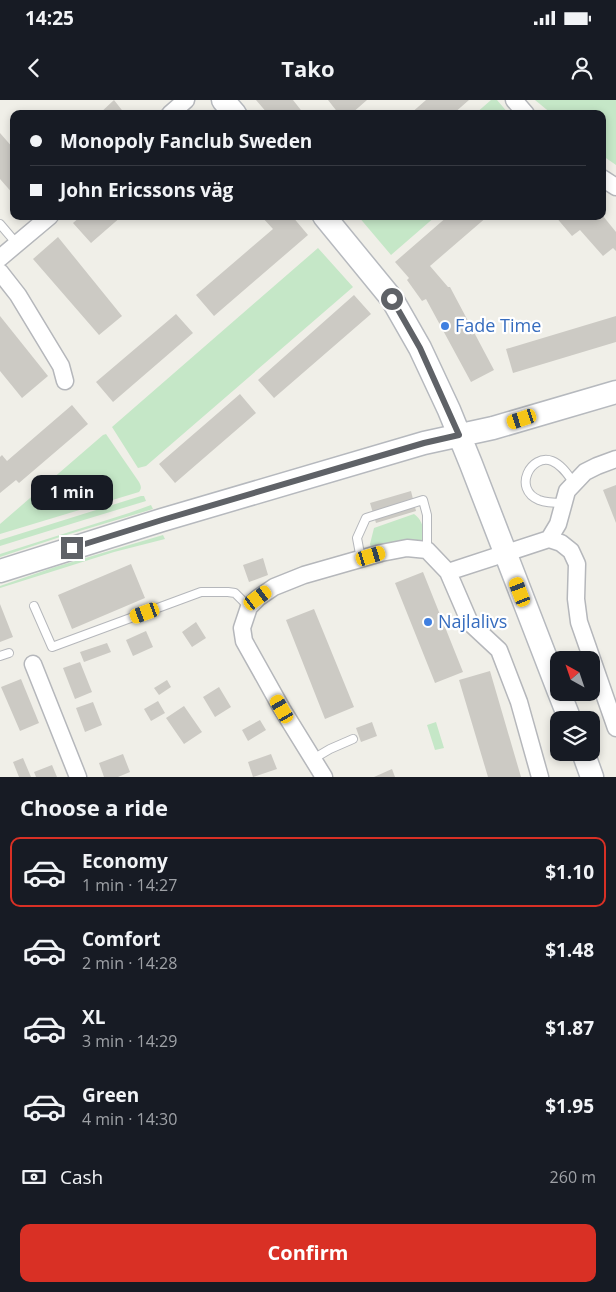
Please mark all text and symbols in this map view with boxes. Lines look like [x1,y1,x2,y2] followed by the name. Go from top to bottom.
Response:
[25,5,74,31] text: 14:25
[281,53,335,83] text: Tako
[20,54,48,82] icon: back
[568,54,596,82] icon: person
[60,128,312,154] text: Monopoly Fanclub Sweden
[60,177,233,203] text: John Ericssons väg
[381,288,403,310] route start
[455,313,541,337] place label: Fade Time
[439,320,451,332] marker: Fade Time
[505,407,538,431] car
[31,476,113,510] callout: 1 min
[50,481,94,503] text: 1 min
[61,537,83,559] route end
[354,544,387,568] car
[507,575,532,609] car
[241,583,274,613] car
[128,601,161,625] car
[438,609,507,633] place label: Najlalivs
[422,616,434,628] marker: Najlalivs
[550,651,600,701] north arrow
[550,651,600,761] map controls
[268,692,295,726] car
[550,711,600,761] button: layers
[20,792,168,822] text: Choose a ride
[82,848,168,874] text: Economy
[22,850,67,895] icon: car
[545,859,594,885] text: $1.10
[82,874,177,896] text: 1 min · 14:27
[82,926,161,952] text: Comfort
[22,928,67,973] icon: car
[545,937,594,963] text: $1.48
[82,952,177,974] text: 2 min · 14:28
[82,1004,105,1030] text: XL
[22,1006,67,1051] icon: car
[545,1015,594,1041] text: $1.87
[82,1030,177,1052] text: 3 min · 14:29
[82,1082,139,1108] text: Green
[22,1084,67,1129] icon: car
[545,1093,594,1119] text: $1.95
[82,1108,177,1130] text: 4 min · 14:30
[20,1163,48,1191] icon: cash
[60,1164,103,1190] text: Cash
[550,1166,596,1188] text: 260 m
[20,1224,596,1282] button: Confirm

